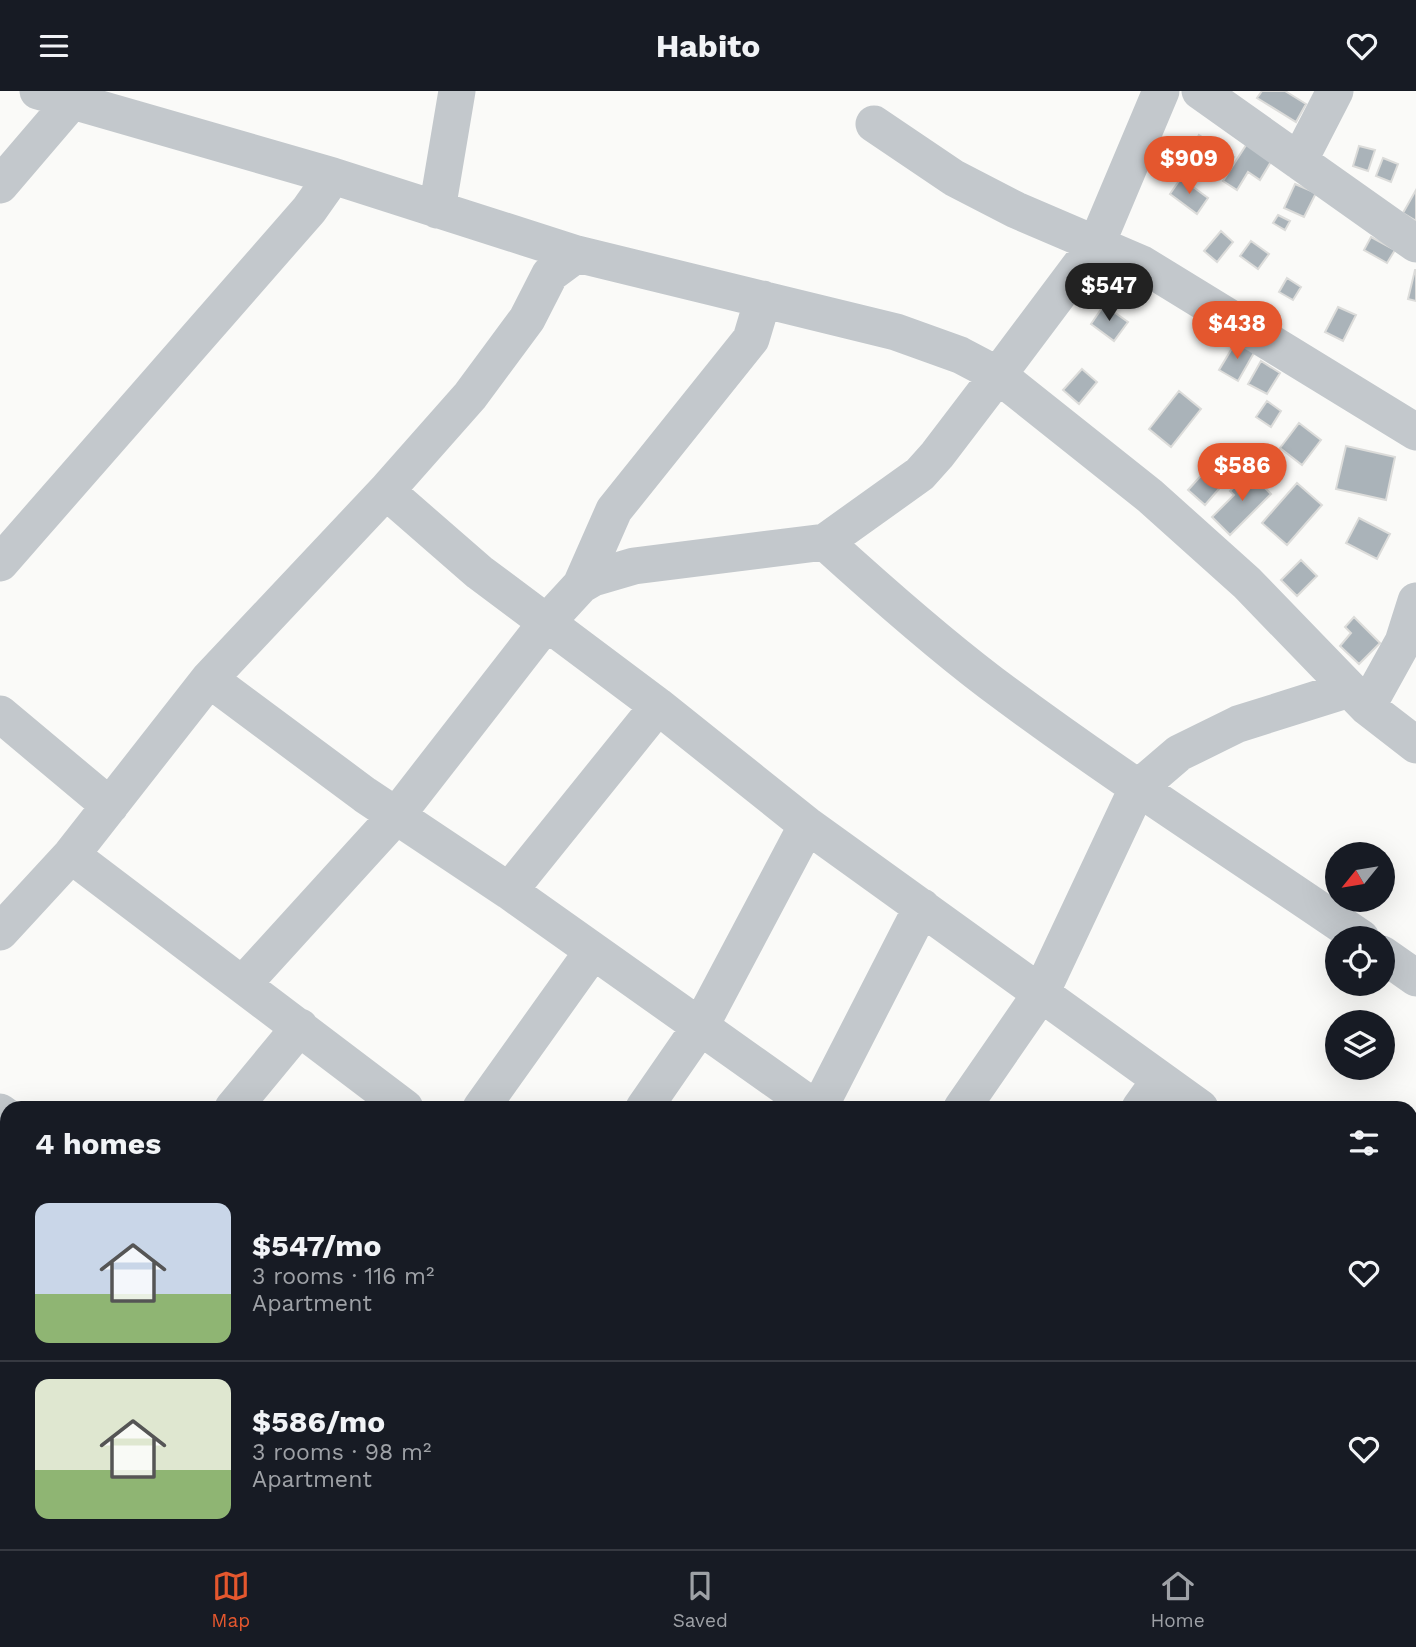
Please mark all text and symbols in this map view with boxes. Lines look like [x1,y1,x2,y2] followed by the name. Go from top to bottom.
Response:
[35,27,73,65] icon: menu
[656,27,760,65] text: Habito
[1343,27,1381,65] icon: heart
[1148,137,1230,196] pin: $909
[1160,145,1218,172] text: $909
[1068,264,1150,323] pin: $547
[1081,272,1137,299] text: $547
[1196,301,1278,361] pin: $438
[1208,310,1266,337] text: $438
[1201,443,1283,503] pin: $586
[1214,452,1270,479] text: $586
[1325,842,1395,912] north arrow
[1325,842,1395,1080] map controls
[1325,926,1395,996] button: locate
[1325,1010,1395,1080] button: layers
[1345,1124,1383,1162] icon: filters
[35,1126,161,1161] text: 4 homes
[252,1228,381,1263] text: $547/mo
[91,1231,175,1315] icon: home
[1345,1254,1383,1292] icon: heart
[252,1263,434,1290] text: 3 rooms · 116 m²
[252,1290,372,1317] text: Apartment
[252,1404,385,1439] text: $586/mo
[91,1407,175,1491] icon: home
[1345,1430,1383,1468] icon: heart
[252,1439,431,1466] text: 3 rooms · 98 m²
[252,1466,372,1493] text: Apartment
[211,1567,250,1632] tab: Map
[673,1567,728,1632] tab: Saved
[1150,1567,1205,1632] tab: Home

